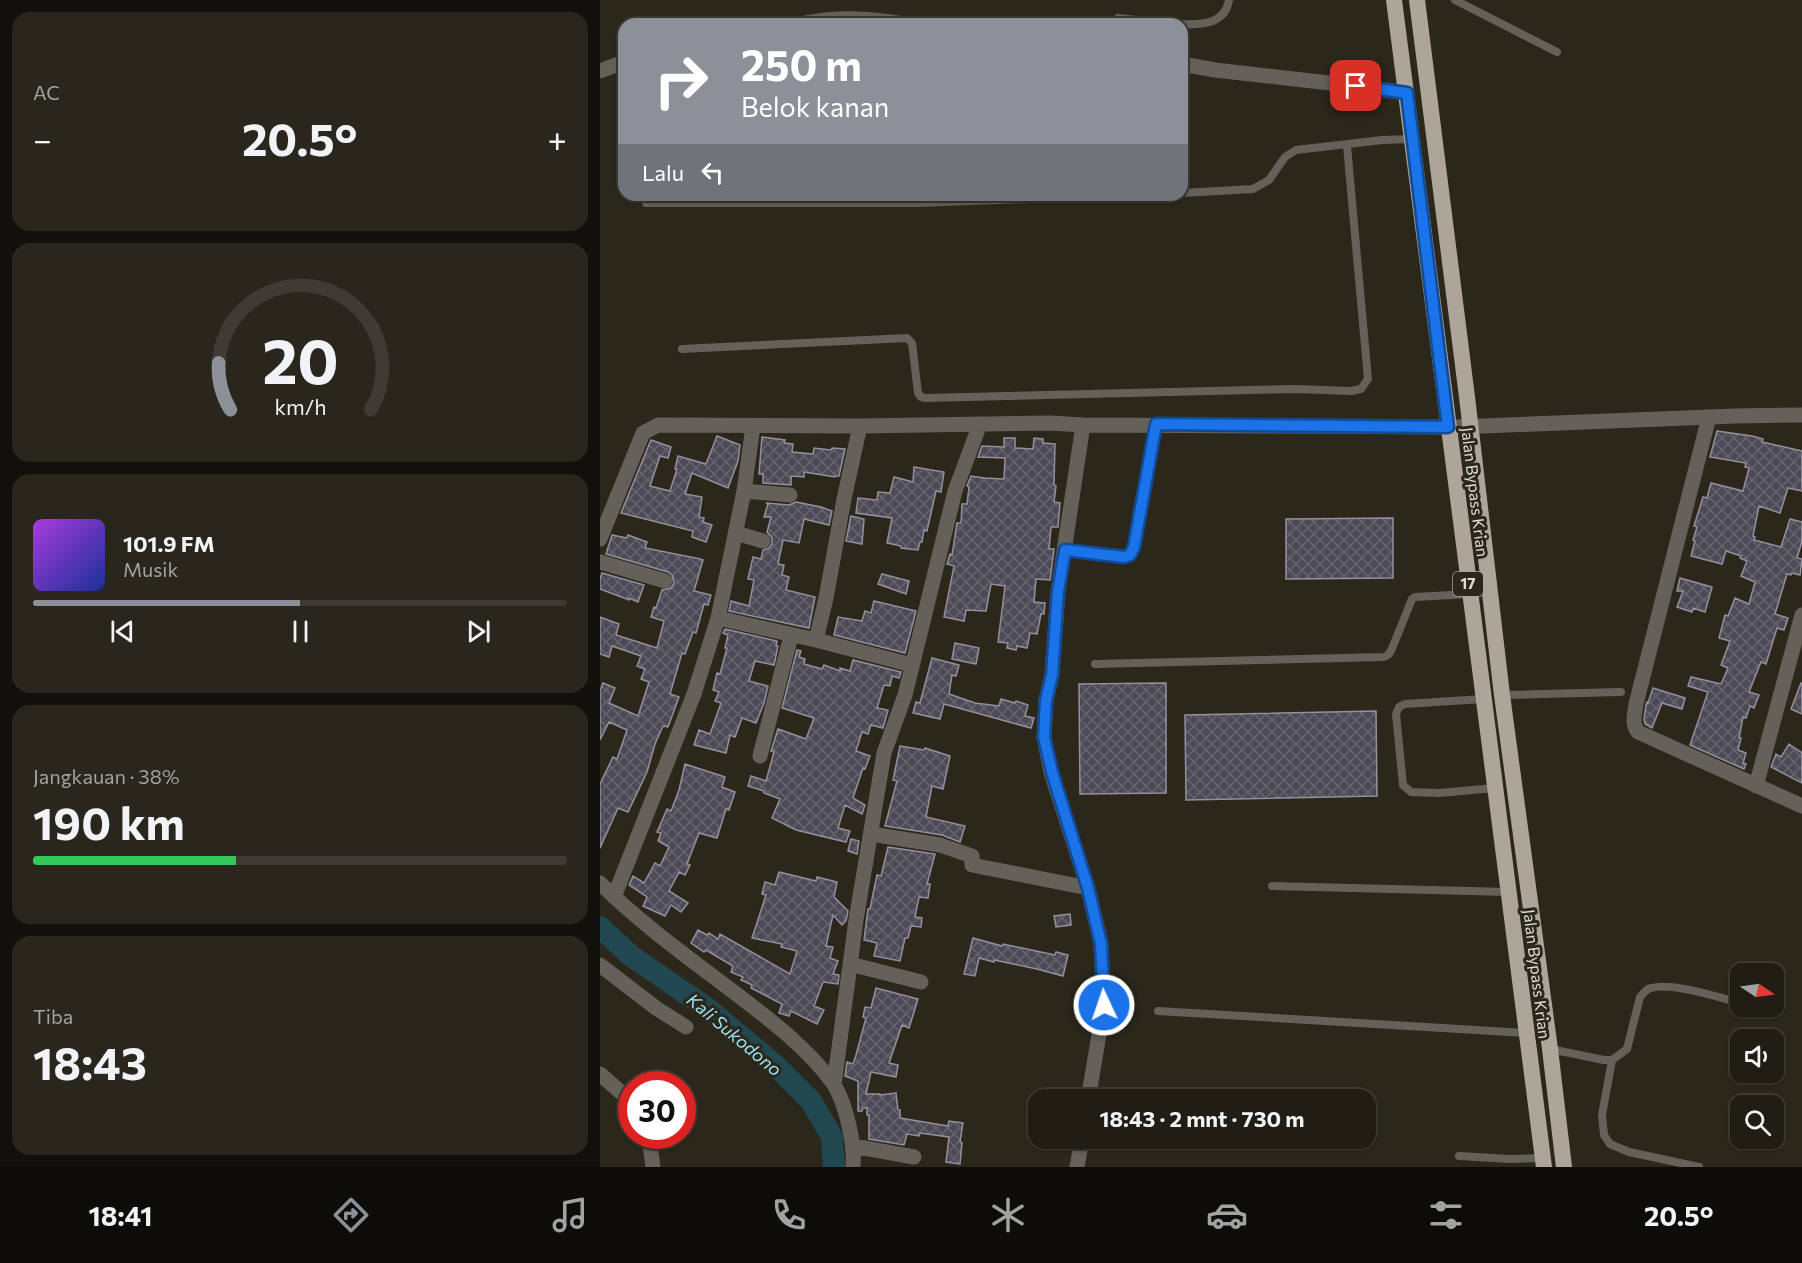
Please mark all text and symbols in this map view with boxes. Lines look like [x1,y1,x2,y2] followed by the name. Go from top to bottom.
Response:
[741,38,862,90] text: 250 m
[642,42,720,120] icon: right
[1330,60,1381,111] pin
[1339,69,1372,102] icon: arrive
[33,80,60,104] text: AC
[741,90,889,123] text: Belok kanan
[242,110,357,165] text: 20.5°
[33,118,52,159] text: −
[548,118,567,159] text: +
[696,156,729,189] icon: left
[642,159,684,186] text: Lalu
[262,321,338,397] text: 20
[274,393,326,419] text: km/h
[1458,426,1493,558] street label: Jalan Bypass Krian
[123,530,215,557] text: 101.9 FM
[123,557,178,581] text: Musik
[1453,572,1483,596] road number: 17
[106,615,139,648] icon: previous
[284,615,317,648] icon: pause
[462,615,495,648] icon: next
[33,764,180,788] text: Jangkauan · 38%
[33,794,185,849] text: 190 km
[1520,908,1555,1040] street label: Jalan Bypass Krian
[1730,963,1784,1017] north arrow
[1730,963,1784,1149] map controls
[1072,973,1136,1037] position arrow
[683,988,787,1080] water label: Kali Sukodono
[33,1004,73,1028] text: Tiba
[1730,1029,1784,1083] button: sound
[33,1034,147,1089] text: 18:43
[618,1071,696,1149] speed limit sign: 30
[1730,1095,1784,1149] button: search
[1100,1105,1305,1132] text: 18:43 · 2 mnt · 730 m
[330,1194,372,1236] icon: directions
[549,1194,591,1236] icon: music
[768,1194,810,1236] icon: phone
[987,1194,1029,1236] icon: climate
[1206,1194,1248,1236] icon: car
[1425,1194,1467,1236] icon: filters
[89,1199,153,1232] text: 18:41
[1644,1199,1713,1232] text: 20.5°

